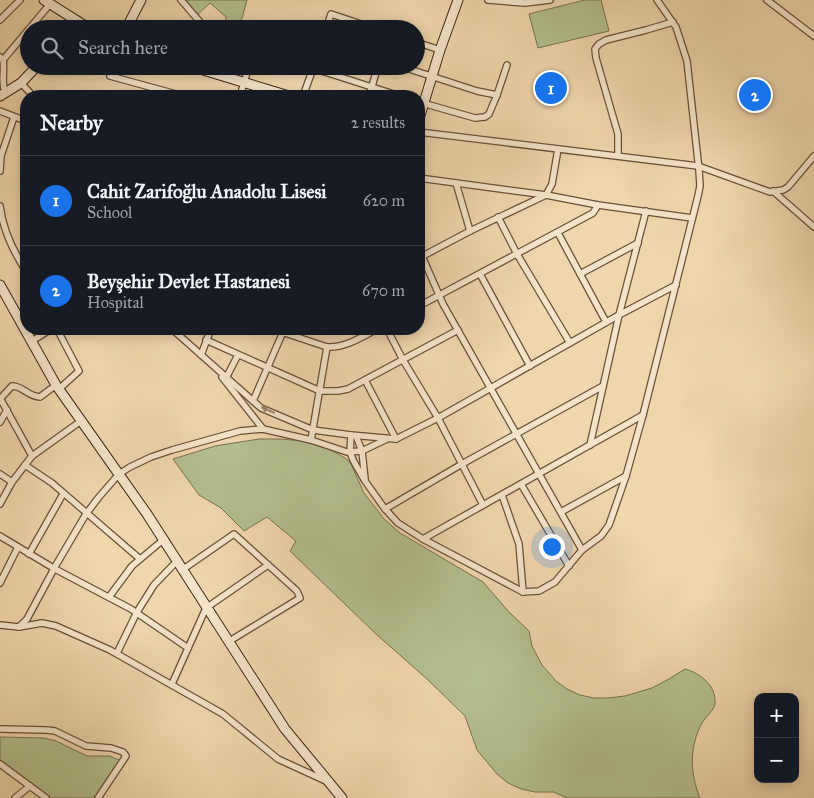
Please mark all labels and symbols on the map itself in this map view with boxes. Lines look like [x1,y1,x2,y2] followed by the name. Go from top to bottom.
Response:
[535,69,567,107] pin: 1
[739,76,771,114] pin: 2
[261,406,275,414] one-way arrow
[539,534,565,560] your location

